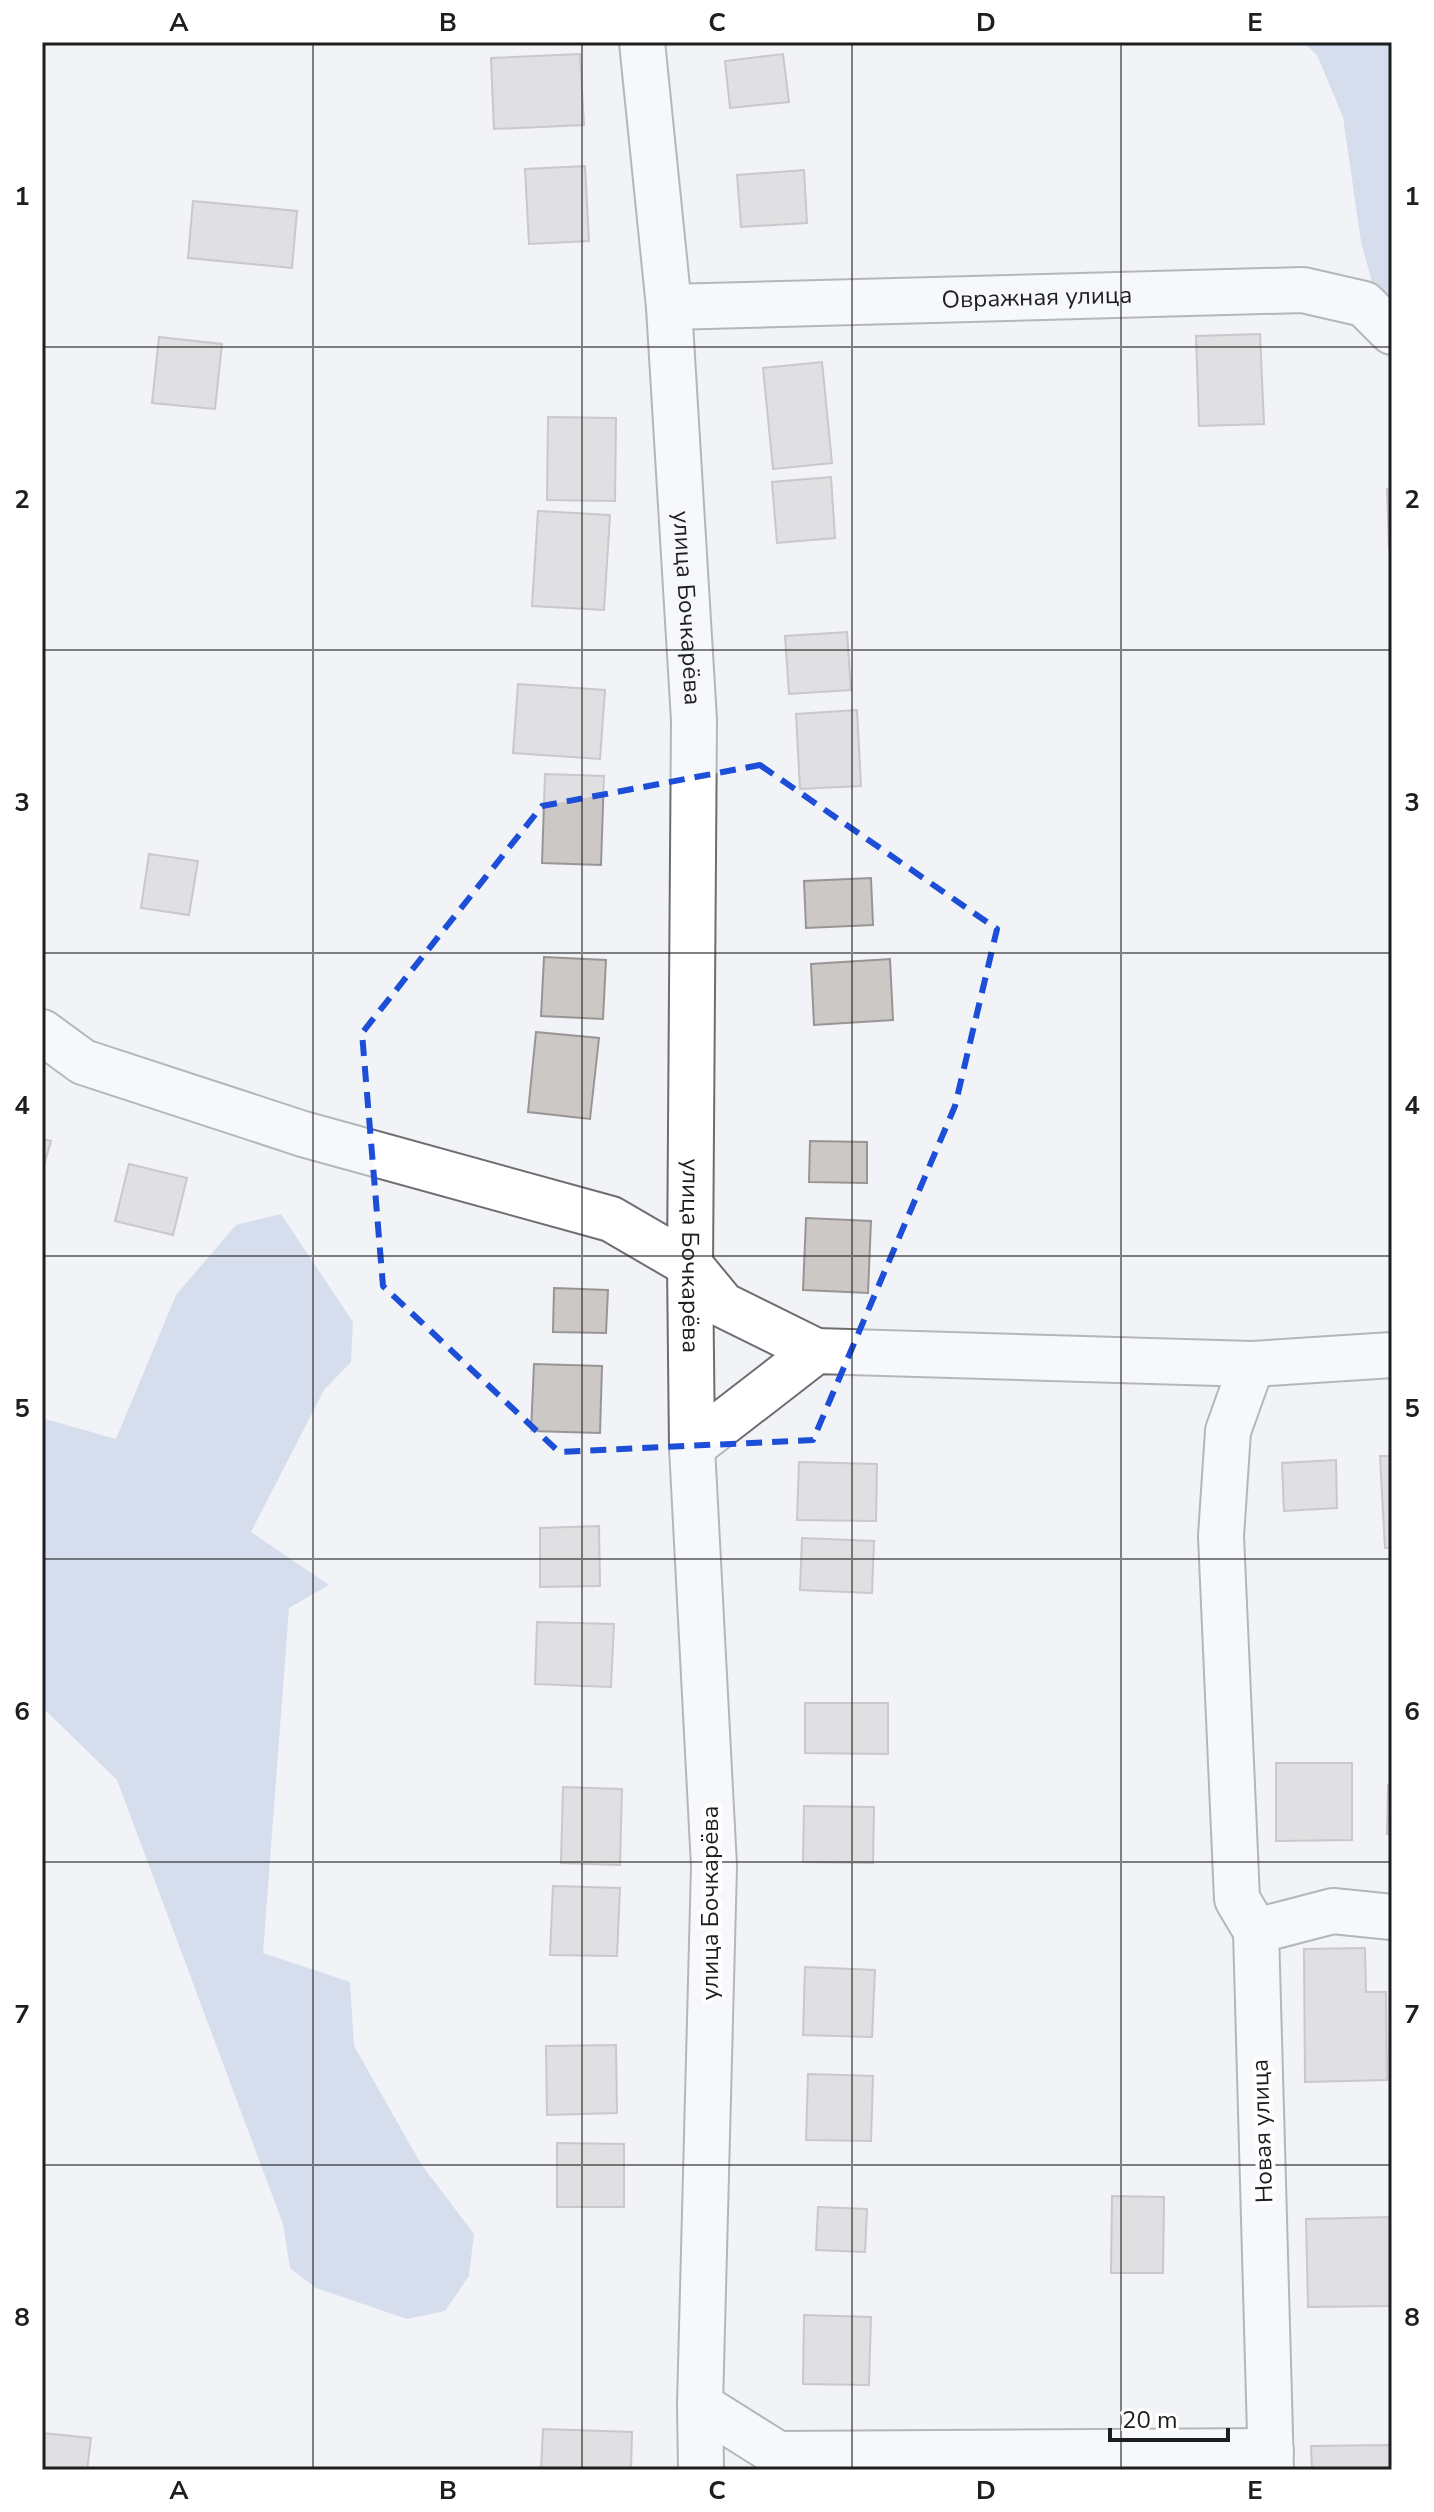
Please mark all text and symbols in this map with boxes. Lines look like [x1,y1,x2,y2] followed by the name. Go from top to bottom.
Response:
[169,5,189,40] text: A
[439,5,457,40] text: B
[708,5,726,40] text: C
[976,5,996,40] text: D
[1247,5,1263,40] text: E
[14,179,30,214] text: 1
[1404,179,1420,214] text: 1
[941,279,1133,316] street label: Овражная улица
[14,482,30,517] text: 2
[1404,482,1420,517] text: 2
[665,510,709,706] street label: улица Бочкарёва
[14,785,30,820] text: 3
[1404,785,1420,820] text: 3
[14,1088,30,1123] text: 4
[1404,1088,1420,1123] text: 4
[674,1158,707,1353] street label: улица Бочкарёва
[14,1391,30,1426] text: 5
[1404,1391,1420,1426] text: 5
[14,1694,30,1729] text: 6
[1404,1694,1420,1729] text: 6
[694,1806,726,2000] street label: улица Бочкарёва
[14,1997,30,2032] text: 7
[1404,1997,1420,2032] text: 7
[1243,2059,1281,2203] street label: Новая улица
[14,2300,30,2335] text: 8
[1404,2300,1420,2335] text: 8
[1110,2392,1228,2442] scale bar
[1122,2404,1178,2436] text: 20 m
[169,2473,189,2508] text: A
[439,2473,457,2508] text: B
[708,2473,726,2508] text: C
[976,2473,996,2508] text: D
[1247,2473,1263,2508] text: E

